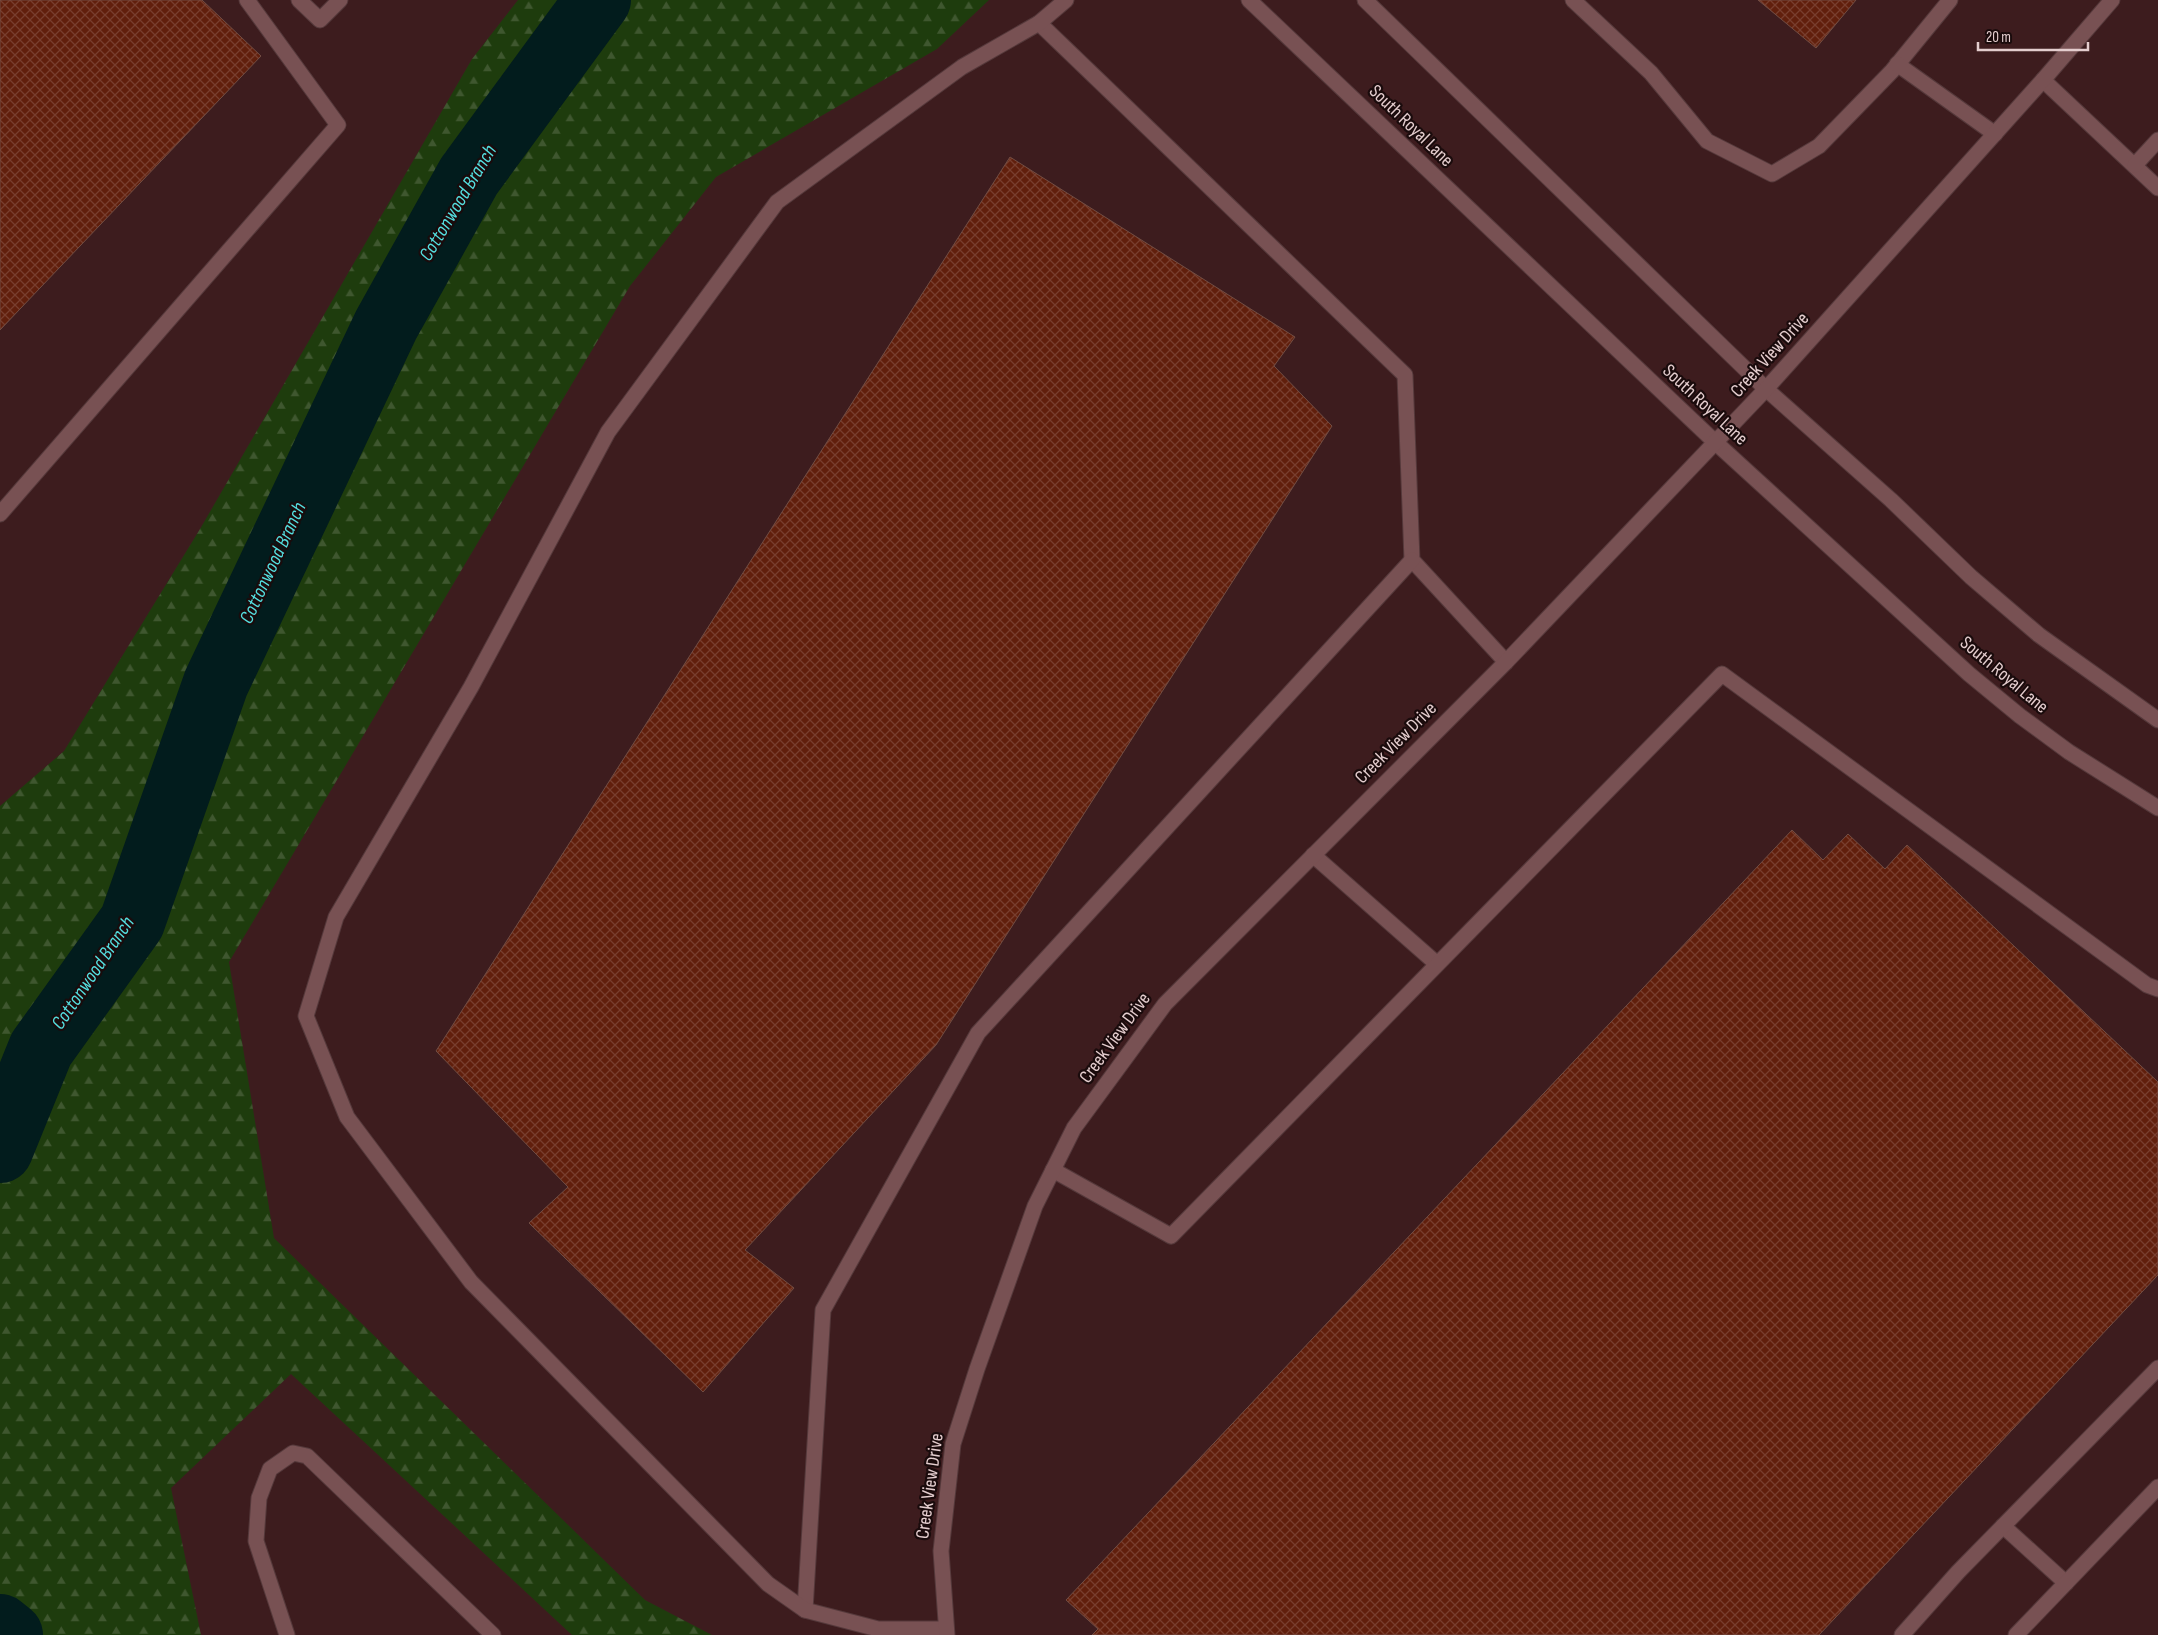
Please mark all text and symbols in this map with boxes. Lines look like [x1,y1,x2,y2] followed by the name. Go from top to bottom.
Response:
[1978,20,2088,52] scale bar
[1986,28,2011,47] text: 20 m
[1364,80,1458,172] street label: South Royal Lane
[414,141,502,265] water label: Cottonwood Branch
[1726,308,1814,402] street label: Creek View Drive
[1658,360,1752,450] street label: South Royal Lane
[234,499,312,627] water label: Cottonwood Branch
[1955,631,2053,719] street label: South Royal Lane
[1350,697,1442,789] street label: Creek View Drive
[46,912,140,1034] water label: Cottonwood Branch
[1074,988,1156,1088] street label: Creek View Drive
[911,1432,949,1540] street label: Creek View Drive

